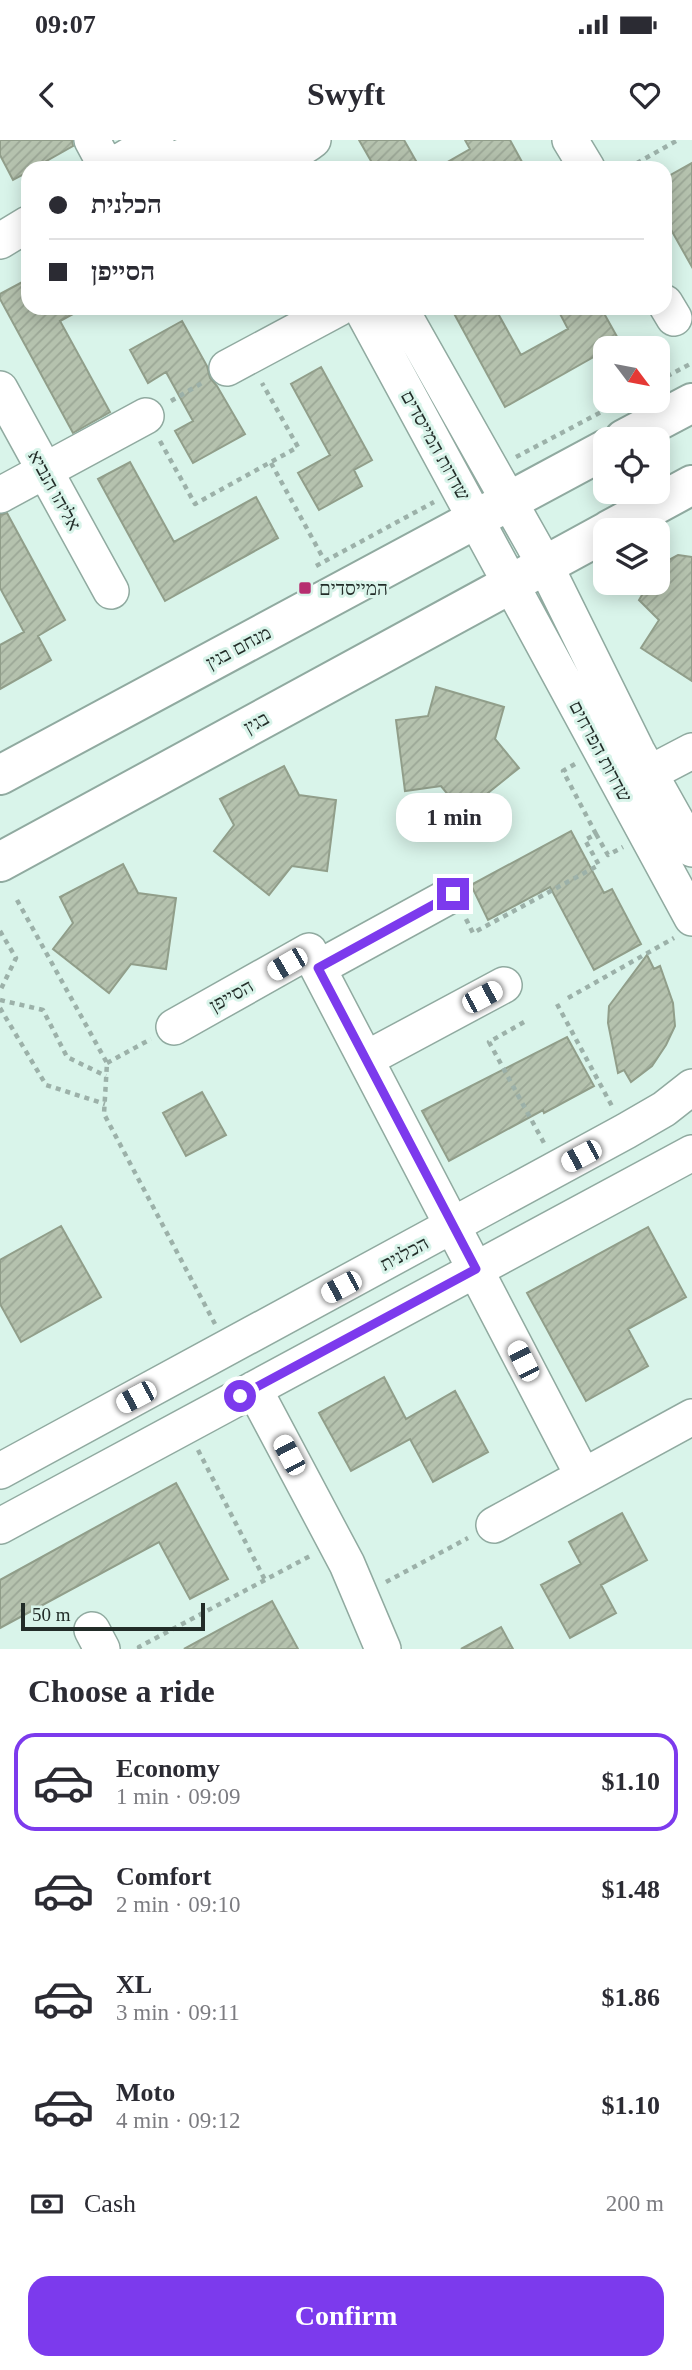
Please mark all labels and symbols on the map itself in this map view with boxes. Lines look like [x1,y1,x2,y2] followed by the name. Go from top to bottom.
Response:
[593,336,670,413] north arrow
[397,387,475,504] street label: שדרות המייסדים
[24,446,85,534] street label: אליהו הנביא
[319,578,388,599] place label: המייסדים
[297,580,313,596] marker: המייסדים
[202,622,274,673] street label: מנחם בגין
[565,697,636,806] street label: שדרות הפרחים
[240,707,272,738] street label: בגין
[395,792,511,842] callout: 1 min
[437,878,469,910] route end
[264,944,311,984] car
[206,975,257,1016] street label: הסייפן
[459,978,506,1016] car
[558,1137,605,1175] car
[376,1232,432,1275] street label: הכלנית
[318,1268,365,1306] car
[505,1338,542,1384] car
[113,1378,160,1416] car
[224,1380,256,1412] route start
[270,1432,309,1478] car
[21,1600,205,1632] scale bar

